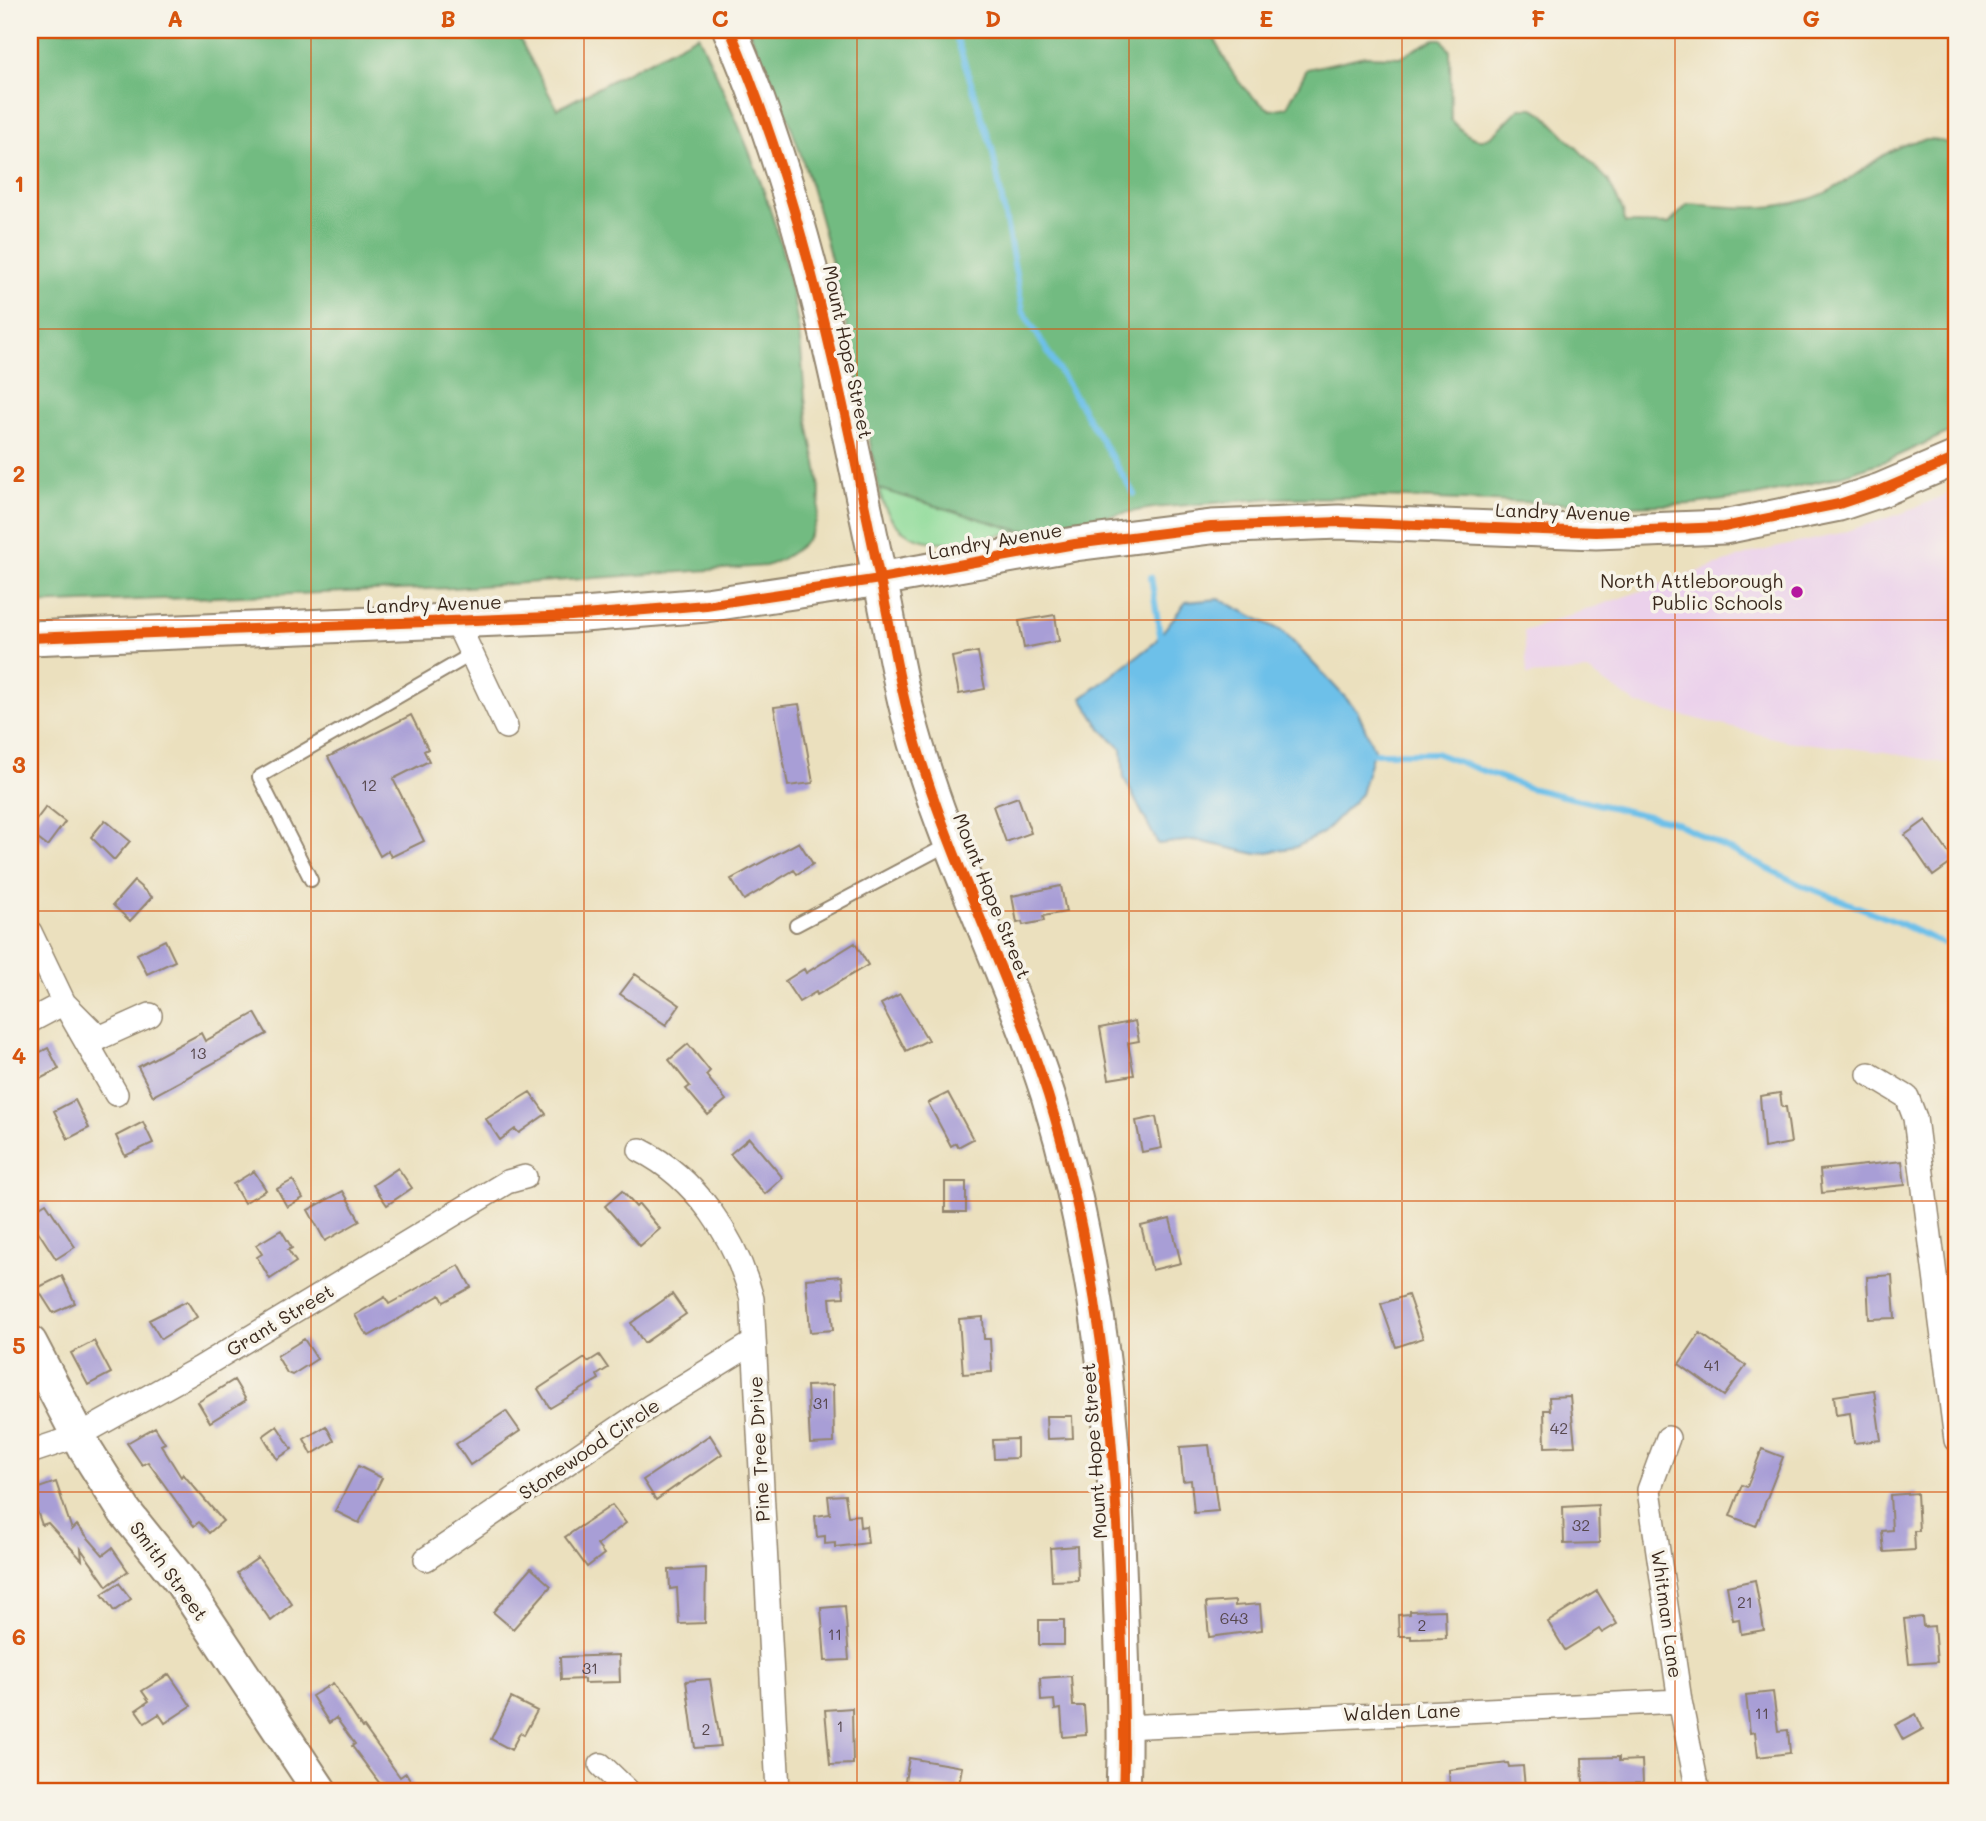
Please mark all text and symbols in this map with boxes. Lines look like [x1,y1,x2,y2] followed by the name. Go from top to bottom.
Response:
[167,3,183,33] text: A
[440,3,456,33] text: B
[711,3,729,33] text: C
[985,3,1001,33] text: D
[1259,3,1273,33] text: E
[1531,3,1545,33] text: F
[1802,3,1820,33] text: G
[14,168,24,198] text: 1
[818,263,879,441] street label: Mount Hope Street
[13,458,25,488] text: 2
[1495,497,1631,526] street label: Landry Avenue
[926,516,1064,565] street label: Landry Avenue
[1600,568,1783,615] place label: North Attleborough Public Schools
[1789,584,1805,600] marker: North Attleborough Public Schools
[366,589,502,618] street label: Landry Avenue
[12,749,26,779] text: 3
[361,774,377,795] house number: 12
[948,809,1037,982] street label: Mount Hope Street
[12,1040,26,1070] text: 4
[190,1042,206,1063] house number: 13
[221,1278,338,1361] street label: Grant Street
[12,1330,26,1360] text: 5
[1704,1354,1720,1375] house number: 41
[1075,1362,1112,1540] street label: Mount Hope Street
[742,1376,775,1522] street label: Pine Tree Drive
[513,1392,664,1505] street label: Stonewood Circle
[813,1392,829,1413] house number: 31
[1550,1417,1568,1438] house number: 42
[1572,1514,1590,1535] house number: 32
[125,1516,214,1626] street label: Smith Street
[1646,1548,1689,1680] street label: Whitman Lane
[1737,1591,1753,1612] house number: 21
[1220,1607,1248,1628] house number: 643
[1418,1614,1426,1635] house number: 2
[12,1621,26,1651] text: 6
[828,1623,842,1644] house number: 11
[582,1657,598,1678] house number: 31
[1343,1697,1461,1726] street label: Walden Lane
[1755,1702,1769,1723] house number: 11
[836,1715,844,1736] house number: 1
[702,1718,710,1739] house number: 2

